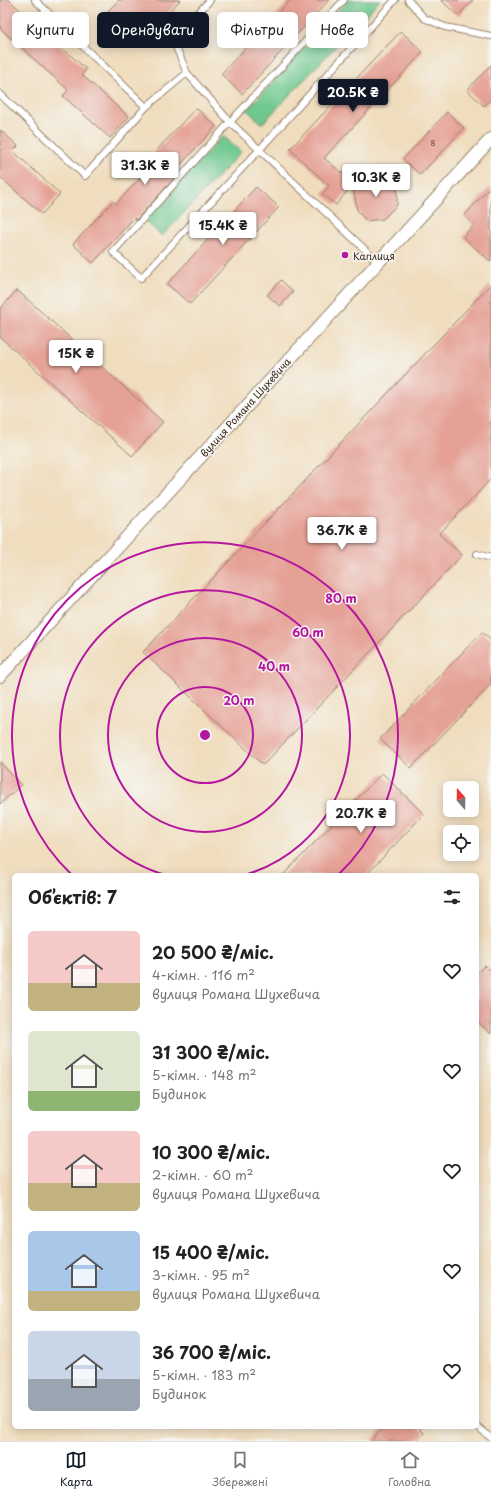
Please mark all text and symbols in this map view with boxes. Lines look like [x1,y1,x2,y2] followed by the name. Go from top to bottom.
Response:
[12,12,89,48] chip: Купити
[97,12,209,48] chip: Орендувати
[217,12,298,48] chip: Фільтри
[306,12,368,48] chip: Нове
[316,79,390,113] pin: 20.5K ₴
[327,82,379,101] text: 20.5K ₴
[431,137,436,149] house number: 8
[108,152,182,186] pin: 31.3K ₴
[121,155,169,174] text: 31.3K ₴
[339,164,413,198] pin: 10.3K ₴
[351,167,401,186] text: 10.3K ₴
[186,212,260,246] pin: 15.4K ₴
[198,215,248,234] text: 15.4K ₴
[353,248,395,263] place label: Каплиця
[340,250,350,260] marker: Каплиця
[48,340,104,374] pin: 15K ₴
[58,343,94,362] text: 15K ₴
[196,353,295,461] street label: вулиця Романа Шухевича
[305,517,379,551] pin: 36.7K ₴
[316,520,368,539] text: 36.7K ₴
[325,589,357,607] text: 80 m
[292,623,324,641] text: 60 m
[258,657,290,675] text: 40 m
[223,691,255,709] text: 20 m
[198,728,212,742] centre of rings
[443,781,479,817] north arrow
[443,781,479,861] map controls
[324,800,398,834] pin: 20.7K ₴
[335,803,387,822] text: 20.7K ₴
[443,825,479,861] button: locate
[28,884,117,910] text: Об’єктів: 7
[441,886,463,908] icon: filters
[152,939,274,965] text: 20 500 ₴/міс.
[60,947,108,995] icon: home
[441,960,463,982] icon: heart
[152,965,255,984] text: 4-кімн. · 116 m²
[152,984,320,1003] text: вулиця Романа Шухевича
[152,1039,270,1065] text: 31 300 ₴/міс.
[60,1047,108,1095] icon: home
[441,1060,463,1082] icon: heart
[152,1065,256,1084] text: 5-кімн. · 148 m²
[152,1084,206,1103] text: Будинок
[152,1139,270,1165] text: 10 300 ₴/міс.
[60,1147,108,1195] icon: home
[441,1160,463,1182] icon: heart
[152,1165,253,1184] text: 2-кімн. · 60 m²
[152,1184,320,1203] text: вулиця Романа Шухевича
[152,1239,269,1265] text: 15 400 ₴/міс.
[60,1247,108,1295] icon: home
[441,1260,463,1282] icon: heart
[152,1265,250,1284] text: 3-кімн. · 95 m²
[152,1284,320,1303] text: вулиця Романа Шухевича
[152,1339,271,1365] text: 36 700 ₴/міс.
[60,1347,108,1395] icon: home
[441,1360,463,1382] icon: heart
[152,1365,256,1384] text: 5-кімн. · 183 m²
[152,1384,206,1403] text: Будинок
[60,1449,92,1490] tab: Карта
[213,1449,268,1490] tab: Збережені
[388,1449,431,1490] tab: Головна

